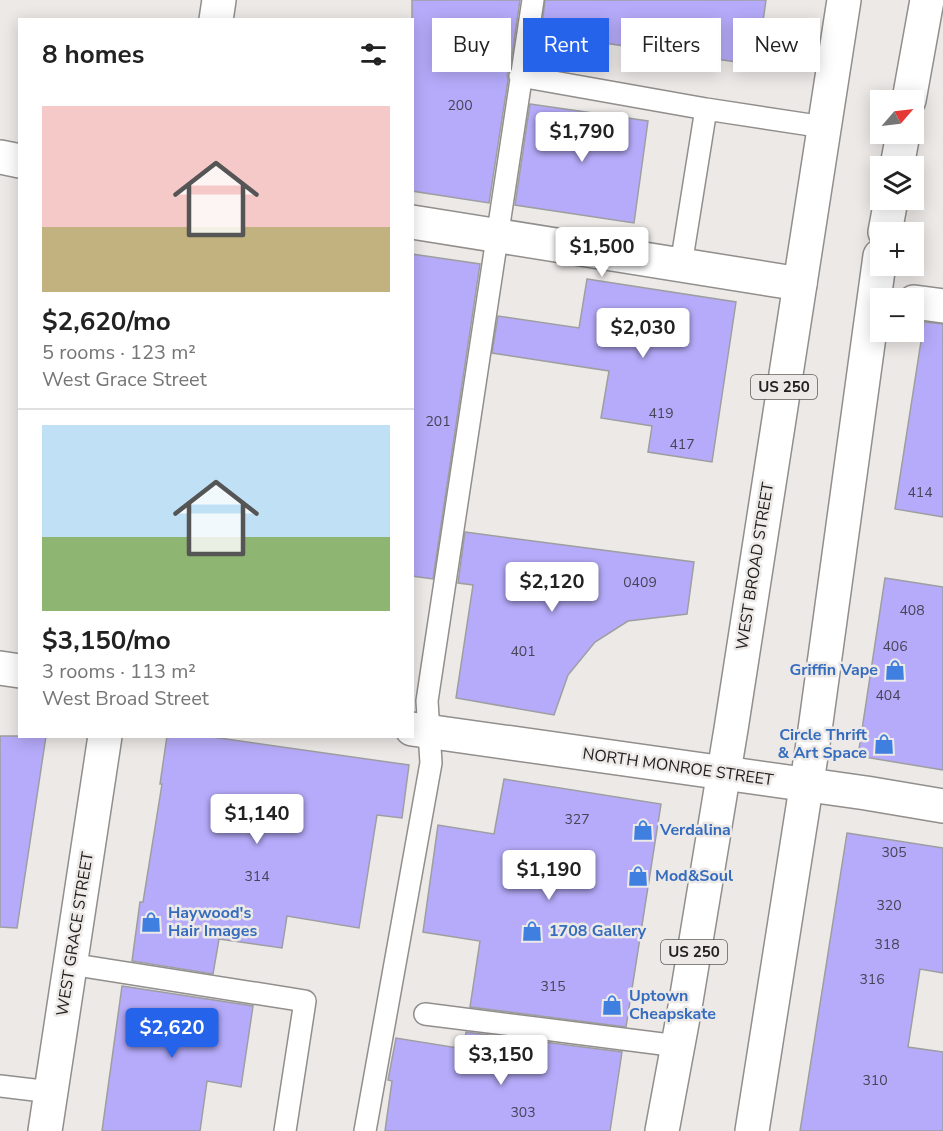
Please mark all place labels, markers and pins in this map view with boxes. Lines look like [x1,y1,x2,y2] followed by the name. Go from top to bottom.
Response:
[533,112,631,163] pin: $1,790
[553,227,651,278] pin: $1,500
[594,308,692,359] pin: $2,030
[503,562,601,613] pin: $2,120
[883,658,907,682] shop icon: Griffin Vape
[789,659,878,681] place label: Griffin Vape
[777,724,868,764] place label: Circle Thrift & Art Space
[872,732,896,756] shop icon: Circle Thrift & Art Space
[208,794,306,845] pin: $1,140
[631,818,655,842] shop icon: Verdalina
[659,819,731,841] place label: Verdalina
[500,850,598,901] pin: $1,190
[626,864,650,888] shop icon: Mod&Soul
[655,865,733,887] place label: Mod&Soul
[168,902,257,942] place label: Haywood's Hair Images
[139,910,163,934] shop icon: Haywood's Hair Images
[520,919,544,943] shop icon: 1708 Gallery
[549,920,647,942] place label: 1708 Gallery
[629,985,716,1025] place label: Uptown Cheapskate
[600,993,624,1017] shop icon: Uptown Cheapskate
[123,1008,221,1059] pin: $2,620
[452,1035,550,1086] pin: $3,150

